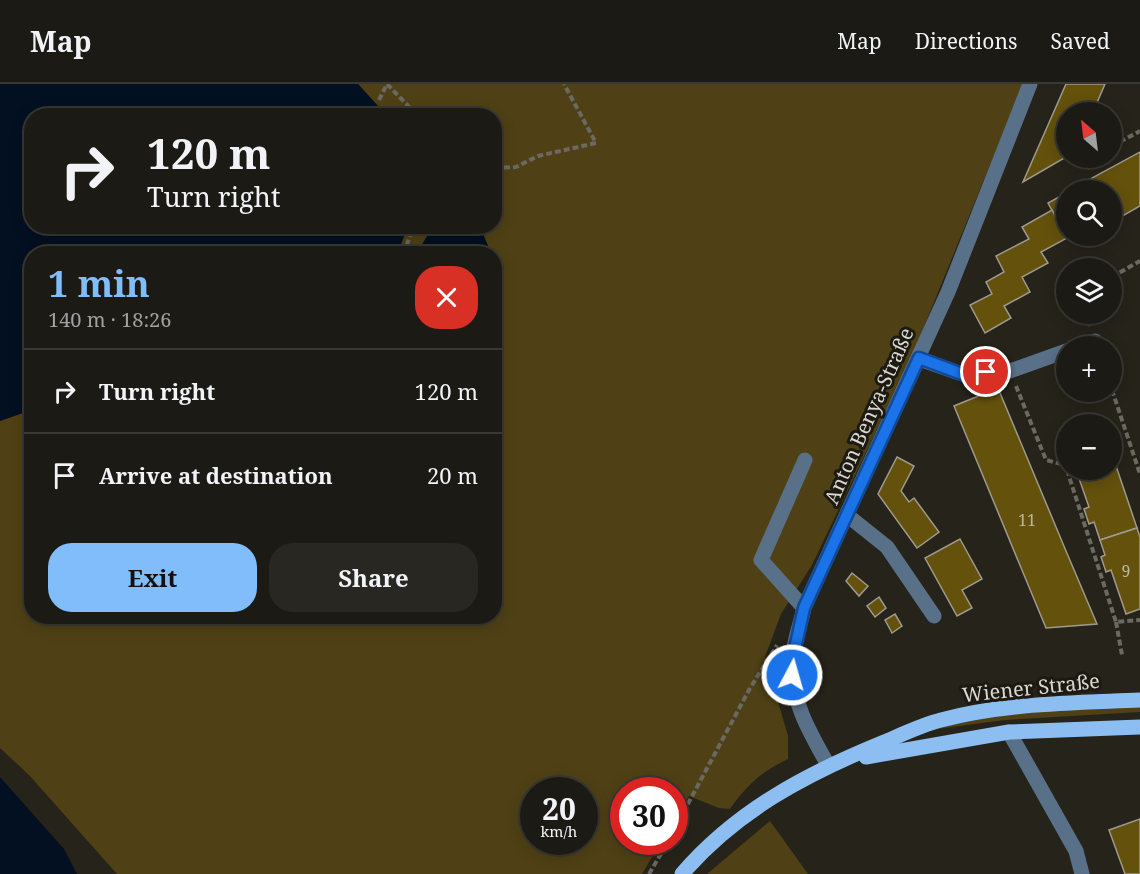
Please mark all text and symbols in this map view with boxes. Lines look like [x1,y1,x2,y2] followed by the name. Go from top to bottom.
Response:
[30,22,92,60] text: Map
[837,27,882,55] text: Map
[915,27,1017,55] text: Directions
[1050,27,1110,55] text: Saved
[1056,102,1122,168] north arrow
[1056,102,1122,480] map controls
[147,124,271,181] text: 120 m
[48,132,126,210] icon: right
[147,178,280,215] text: Turn right
[1056,180,1122,246] button: search
[1056,258,1122,324] button: layers
[48,259,150,308] text: 1 min
[415,266,478,329] button: close
[48,306,171,333] text: 140 m · 18:26
[817,323,920,508] street label: Anton Benya-Straße
[1056,336,1122,402] button: +
[960,346,1011,397] pin
[969,355,1002,388] icon: arrive
[48,375,81,408] icon: right
[99,376,215,406] text: Turn right
[415,376,478,406] text: 120 m
[1056,414,1122,480] button: −
[48,459,81,492] icon: arrive
[99,460,333,490] text: Arrive at destination
[427,460,478,490] text: 20 m
[1018,509,1036,531] house number: 11
[48,543,257,612] button: Exit
[269,543,478,612] button: Share
[1122,560,1130,582] house number: 9
[760,643,824,707] position arrow
[961,667,1101,708] street label: Wiener Straße
[610,777,688,855] speed limit sign: 30
[542,788,576,829] text: 20
[541,821,577,841] text: km/h

